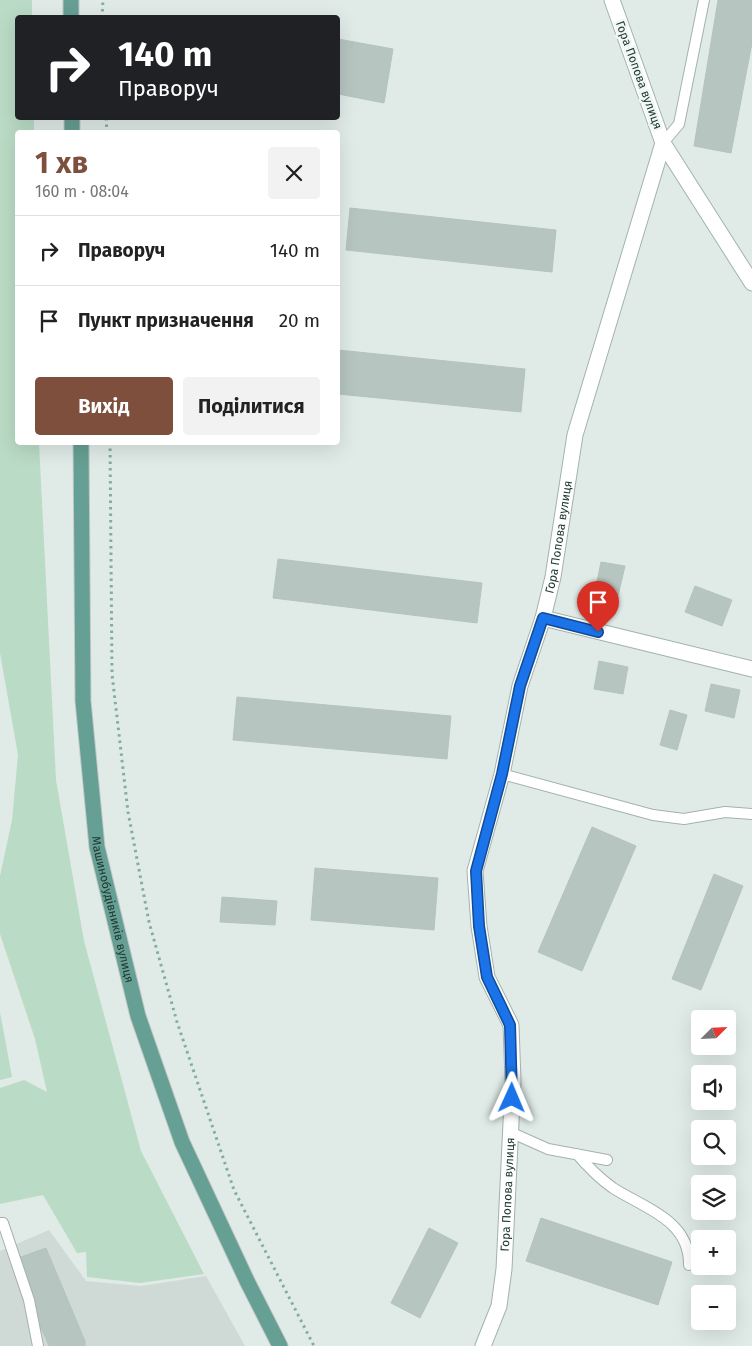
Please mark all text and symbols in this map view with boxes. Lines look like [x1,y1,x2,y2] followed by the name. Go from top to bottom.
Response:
[613,19,665,131] street label: Гора Попова вулиця
[118,33,212,75] text: 140 m
[35,35,100,100] icon: right
[118,75,219,102] text: Праворуч
[35,145,88,181] text: 1 хв
[268,147,320,199] button: close
[35,182,129,201] text: 160 m · 08:04
[35,237,63,265] icon: right
[78,239,165,262] text: Праворуч
[270,239,320,262] text: 140 m
[35,307,63,335] icon: arrive
[78,309,254,332] text: Пункт призначення
[279,309,320,332] text: 20 m
[35,377,173,435] button: Вихід
[183,377,320,435] button: Поділитися
[542,479,575,595] street label: Гора Попова вулиця
[577,581,619,632] pin
[584,588,612,616] icon: arrive
[89,835,137,984] street label: Машинобудівників вулиця
[691,1010,736,1055] north arrow
[691,1010,736,1330] map controls
[691,1065,736,1110] button: sound
[485,1071,537,1123] position arrow
[691,1120,736,1165] button: search
[498,1137,517,1252] street label: Гора Попова вулиця
[691,1175,736,1220] button: layers
[691,1230,736,1275] button: +
[691,1285,736,1330] button: −

